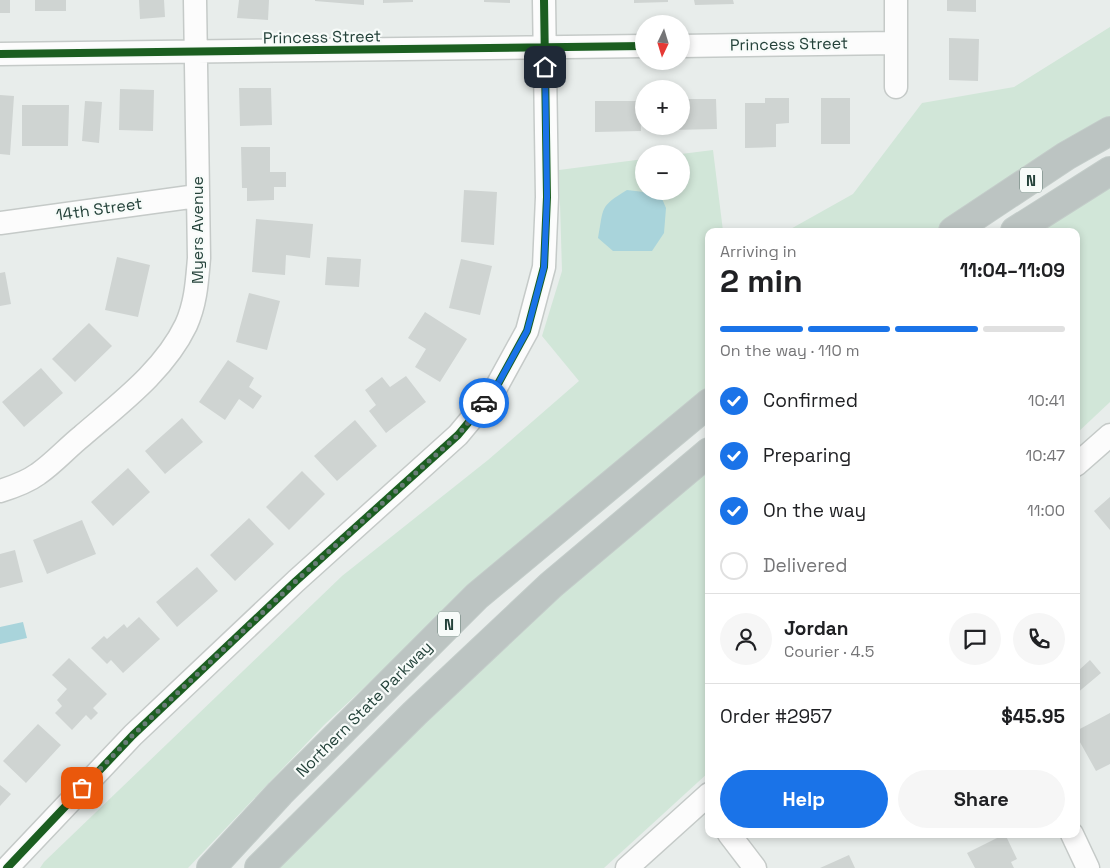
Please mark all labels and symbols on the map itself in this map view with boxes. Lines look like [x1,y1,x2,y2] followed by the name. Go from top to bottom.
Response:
[635,15,690,70] north arrow
[263,25,381,49] street label: Princess Street
[730,32,848,56] street label: Princess Street
[524,46,566,88] pin
[1020,168,1042,192] road number: N
[187,176,208,284] street label: Myers Avenue
[55,193,143,225] street label: 14th Street
[459,378,509,428] courier
[438,612,460,636] road number: N
[291,636,437,782] street label: Northern State Parkway
[61,767,103,809] pin

